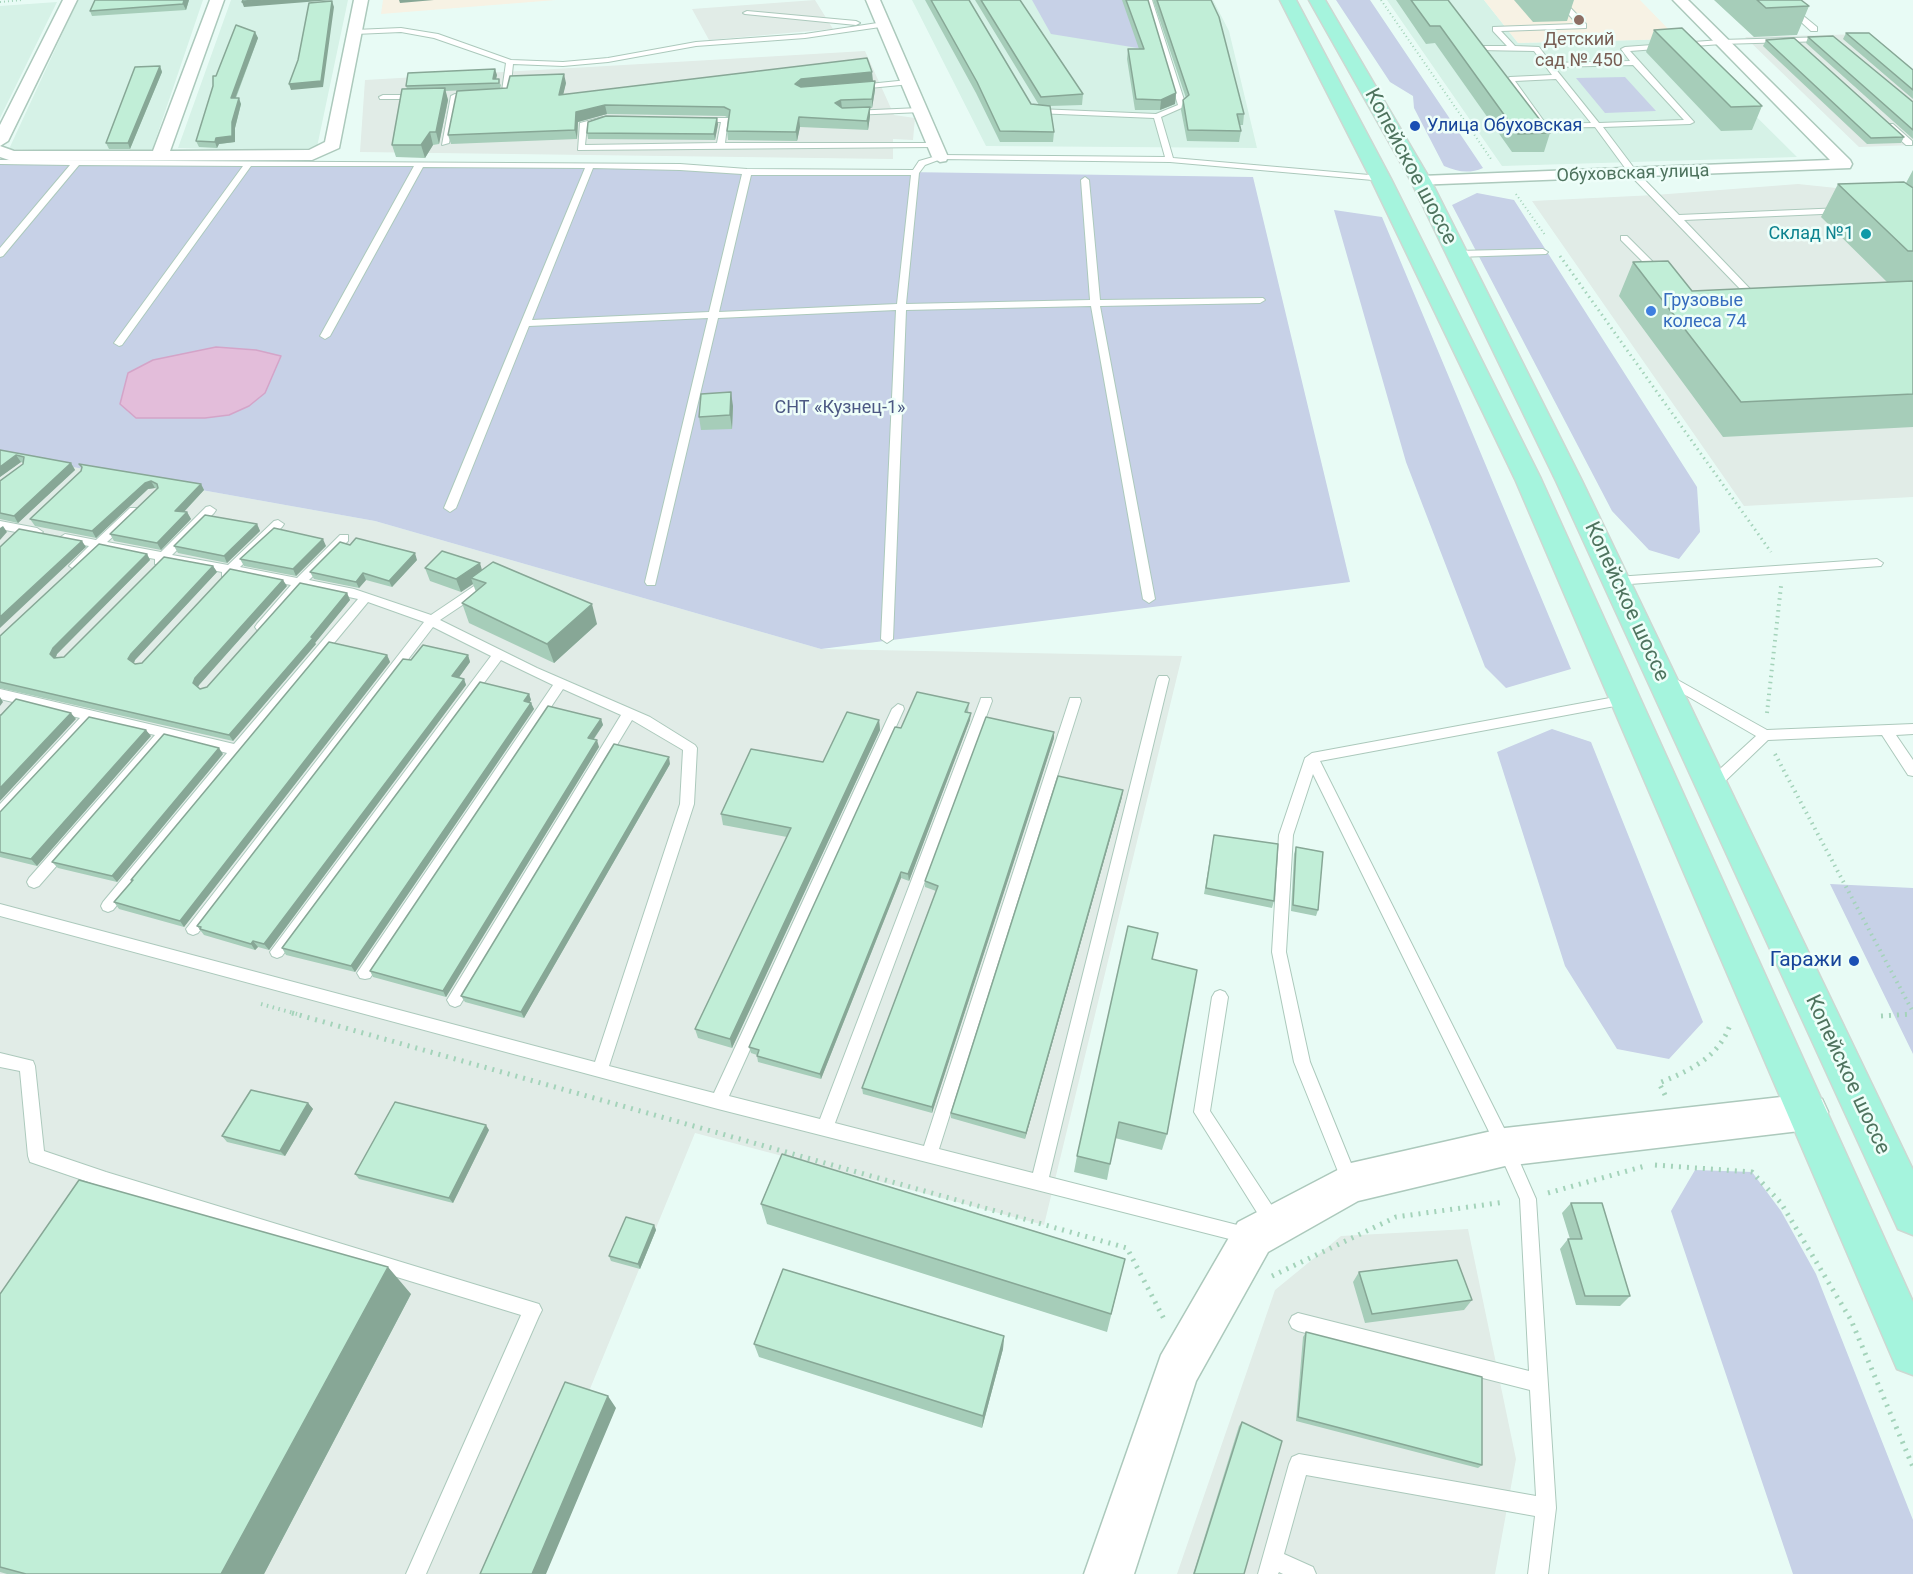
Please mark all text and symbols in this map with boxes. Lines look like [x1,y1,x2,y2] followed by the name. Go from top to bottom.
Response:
[1572,13,1586,27] marker: Детский сад № 450
[1535,29,1623,72] place label: Детский сад № 450
[1358,85,1462,249] street label: Копейское шоссе
[1427,115,1582,137] place label: Улица Обуховская
[1408,119,1422,133] marker: Улица Обуховская
[1556,161,1710,187] street label: Обуховская улица
[1768,223,1854,245] place label: Склад №1
[1859,227,1873,241] marker: Склад №1
[1663,290,1747,332] place label: Грузовые колеса 74
[1644,304,1658,318] marker: Грузовые колеса 74
[775,397,905,419] park label: СНТ «Кузнец-1»
[1578,518,1674,686] street label: Копейское шоссе
[1770,948,1842,974] place label: Гаражи
[1847,954,1861,968] marker: Гаражи
[1799,991,1895,1159] street label: Копейское шоссе

